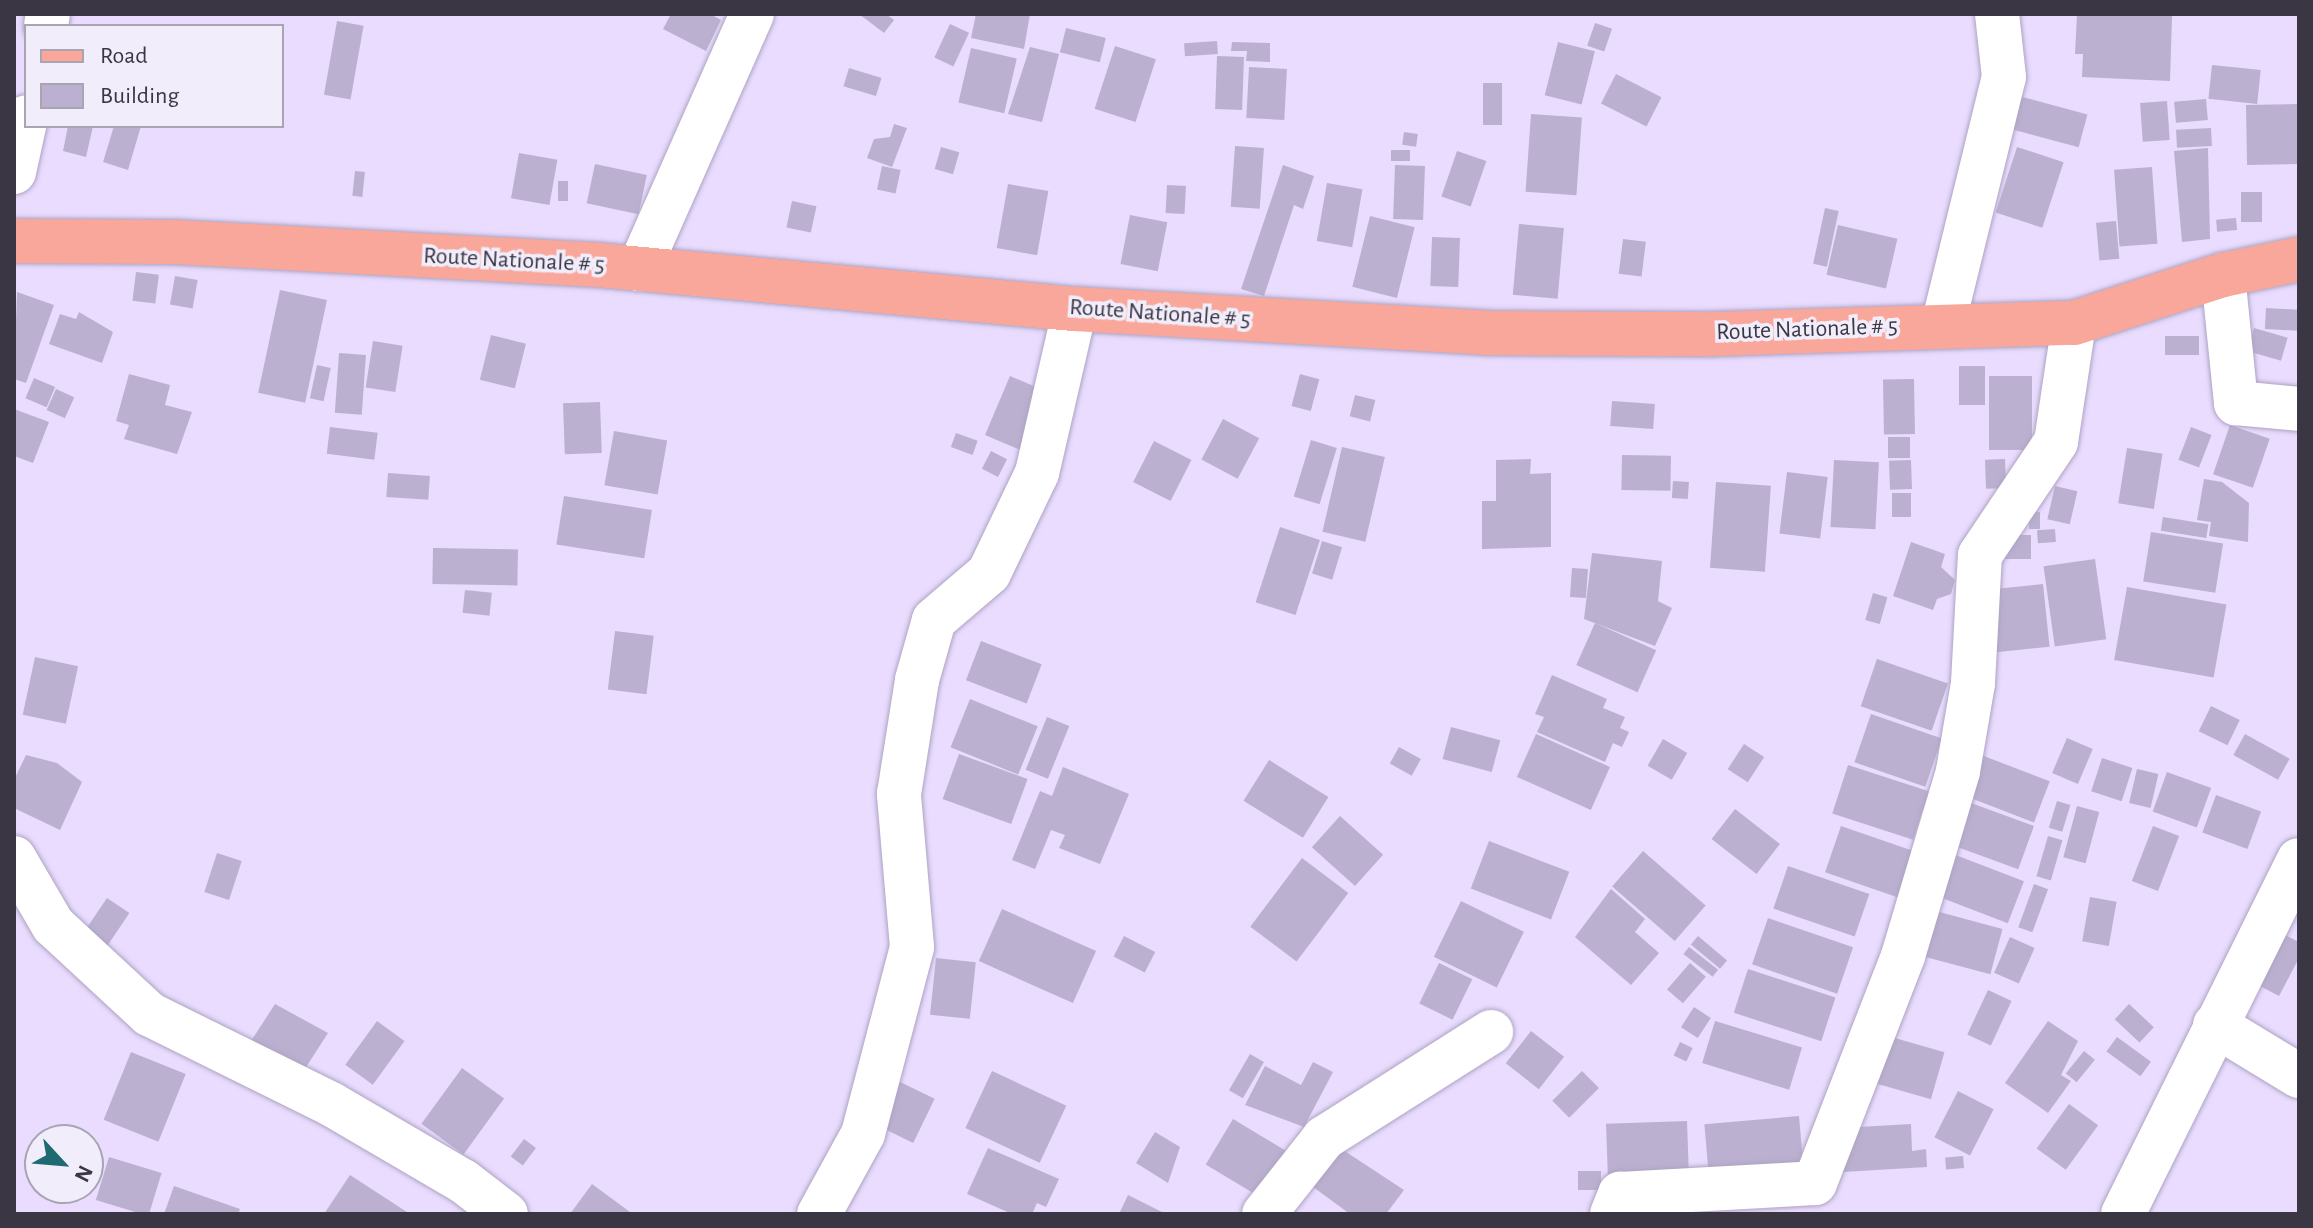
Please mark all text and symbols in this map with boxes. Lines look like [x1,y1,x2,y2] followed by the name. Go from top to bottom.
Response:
[24,24,284,128] legend
[100,44,148,68] text: Road
[100,84,179,108] text: Building
[423,242,605,280] street label: Route Nationale # 5
[1068,293,1252,335] street label: Route Nationale # 5
[1716,312,1898,348] street label: Route Nationale # 5
[24,1124,104,1204] north arrow
[71,1162,97,1185] text: N

